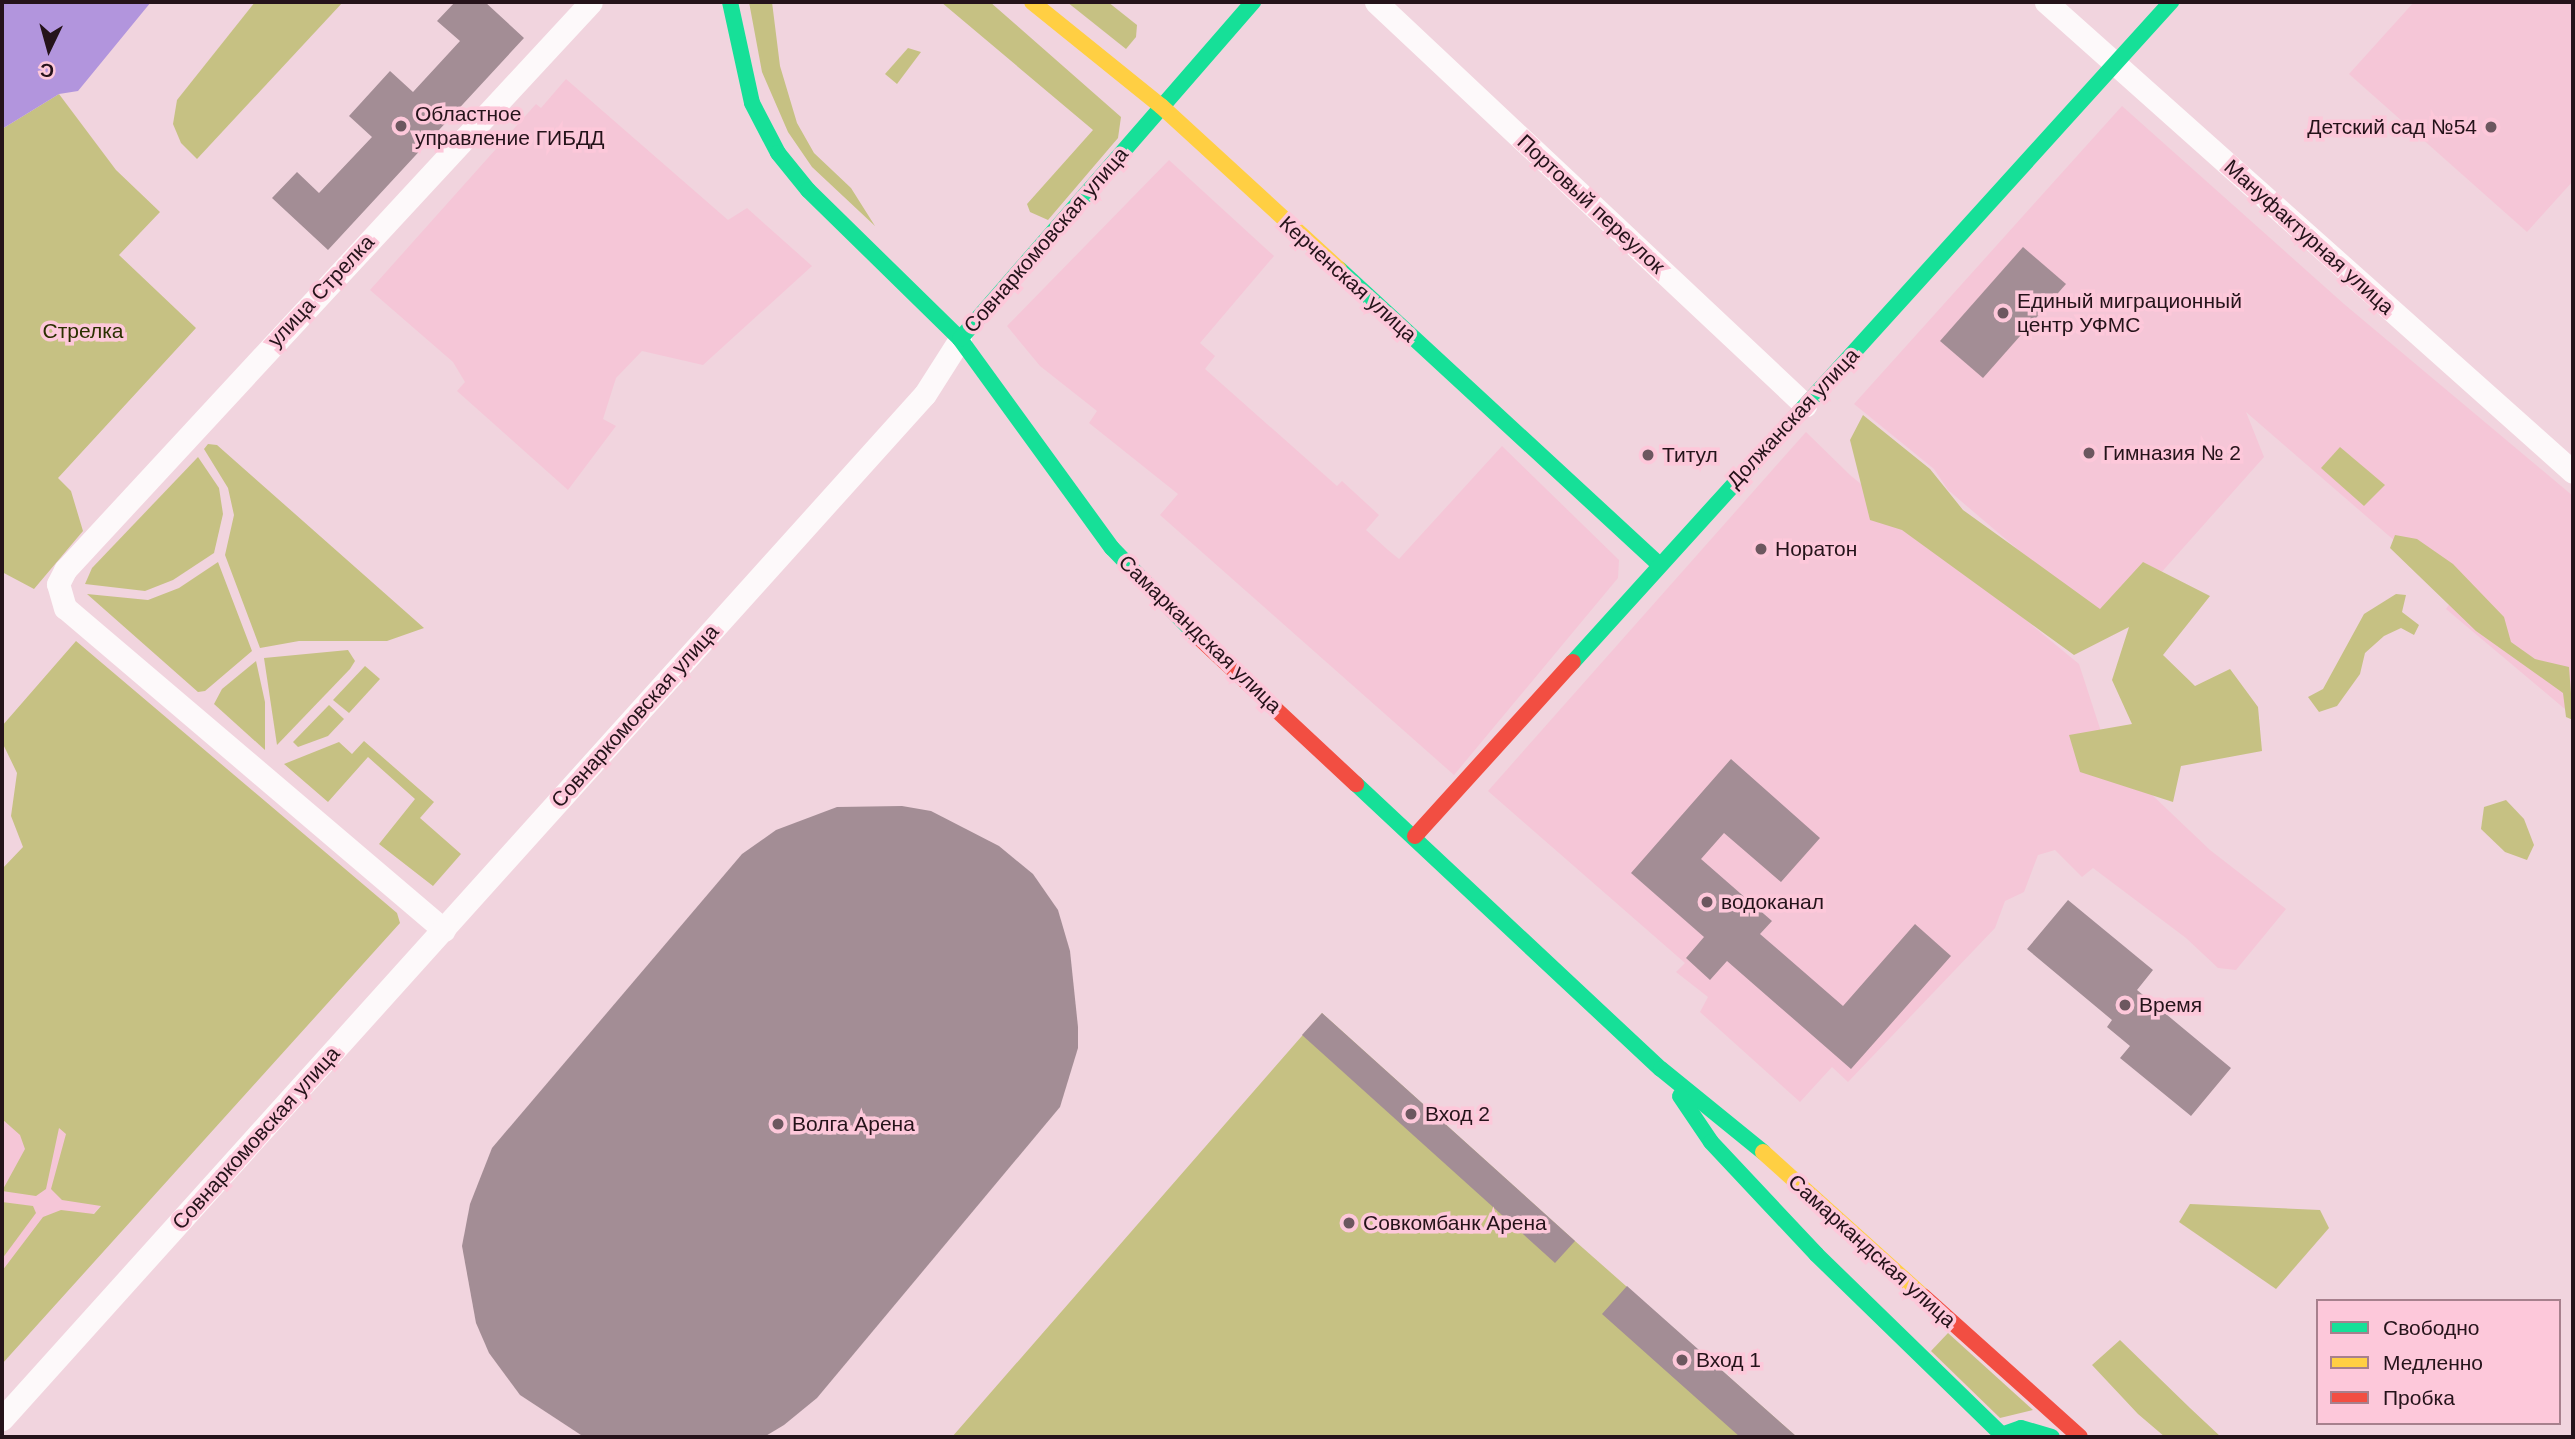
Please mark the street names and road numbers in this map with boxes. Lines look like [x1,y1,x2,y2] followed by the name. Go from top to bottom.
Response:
[1512,129,1670,279] street label: Портовый переулок
[958,142,1134,338] street label: Совнаркомовская улица
[2219,154,2399,320] street label: Мануфактурная улица
[1274,211,1422,347] street label: Керченская улица
[262,230,380,352] street label: улица Стрелка
[1722,343,1864,493] street label: Должанская улица
[1113,550,1287,718] street label: Самаркандская улица
[546,619,724,813] street label: Совнаркомовская улица
[167,1041,345,1235] street label: Совнаркомовская улица
[1783,1169,1961,1333] street label: Самаркандская улица

